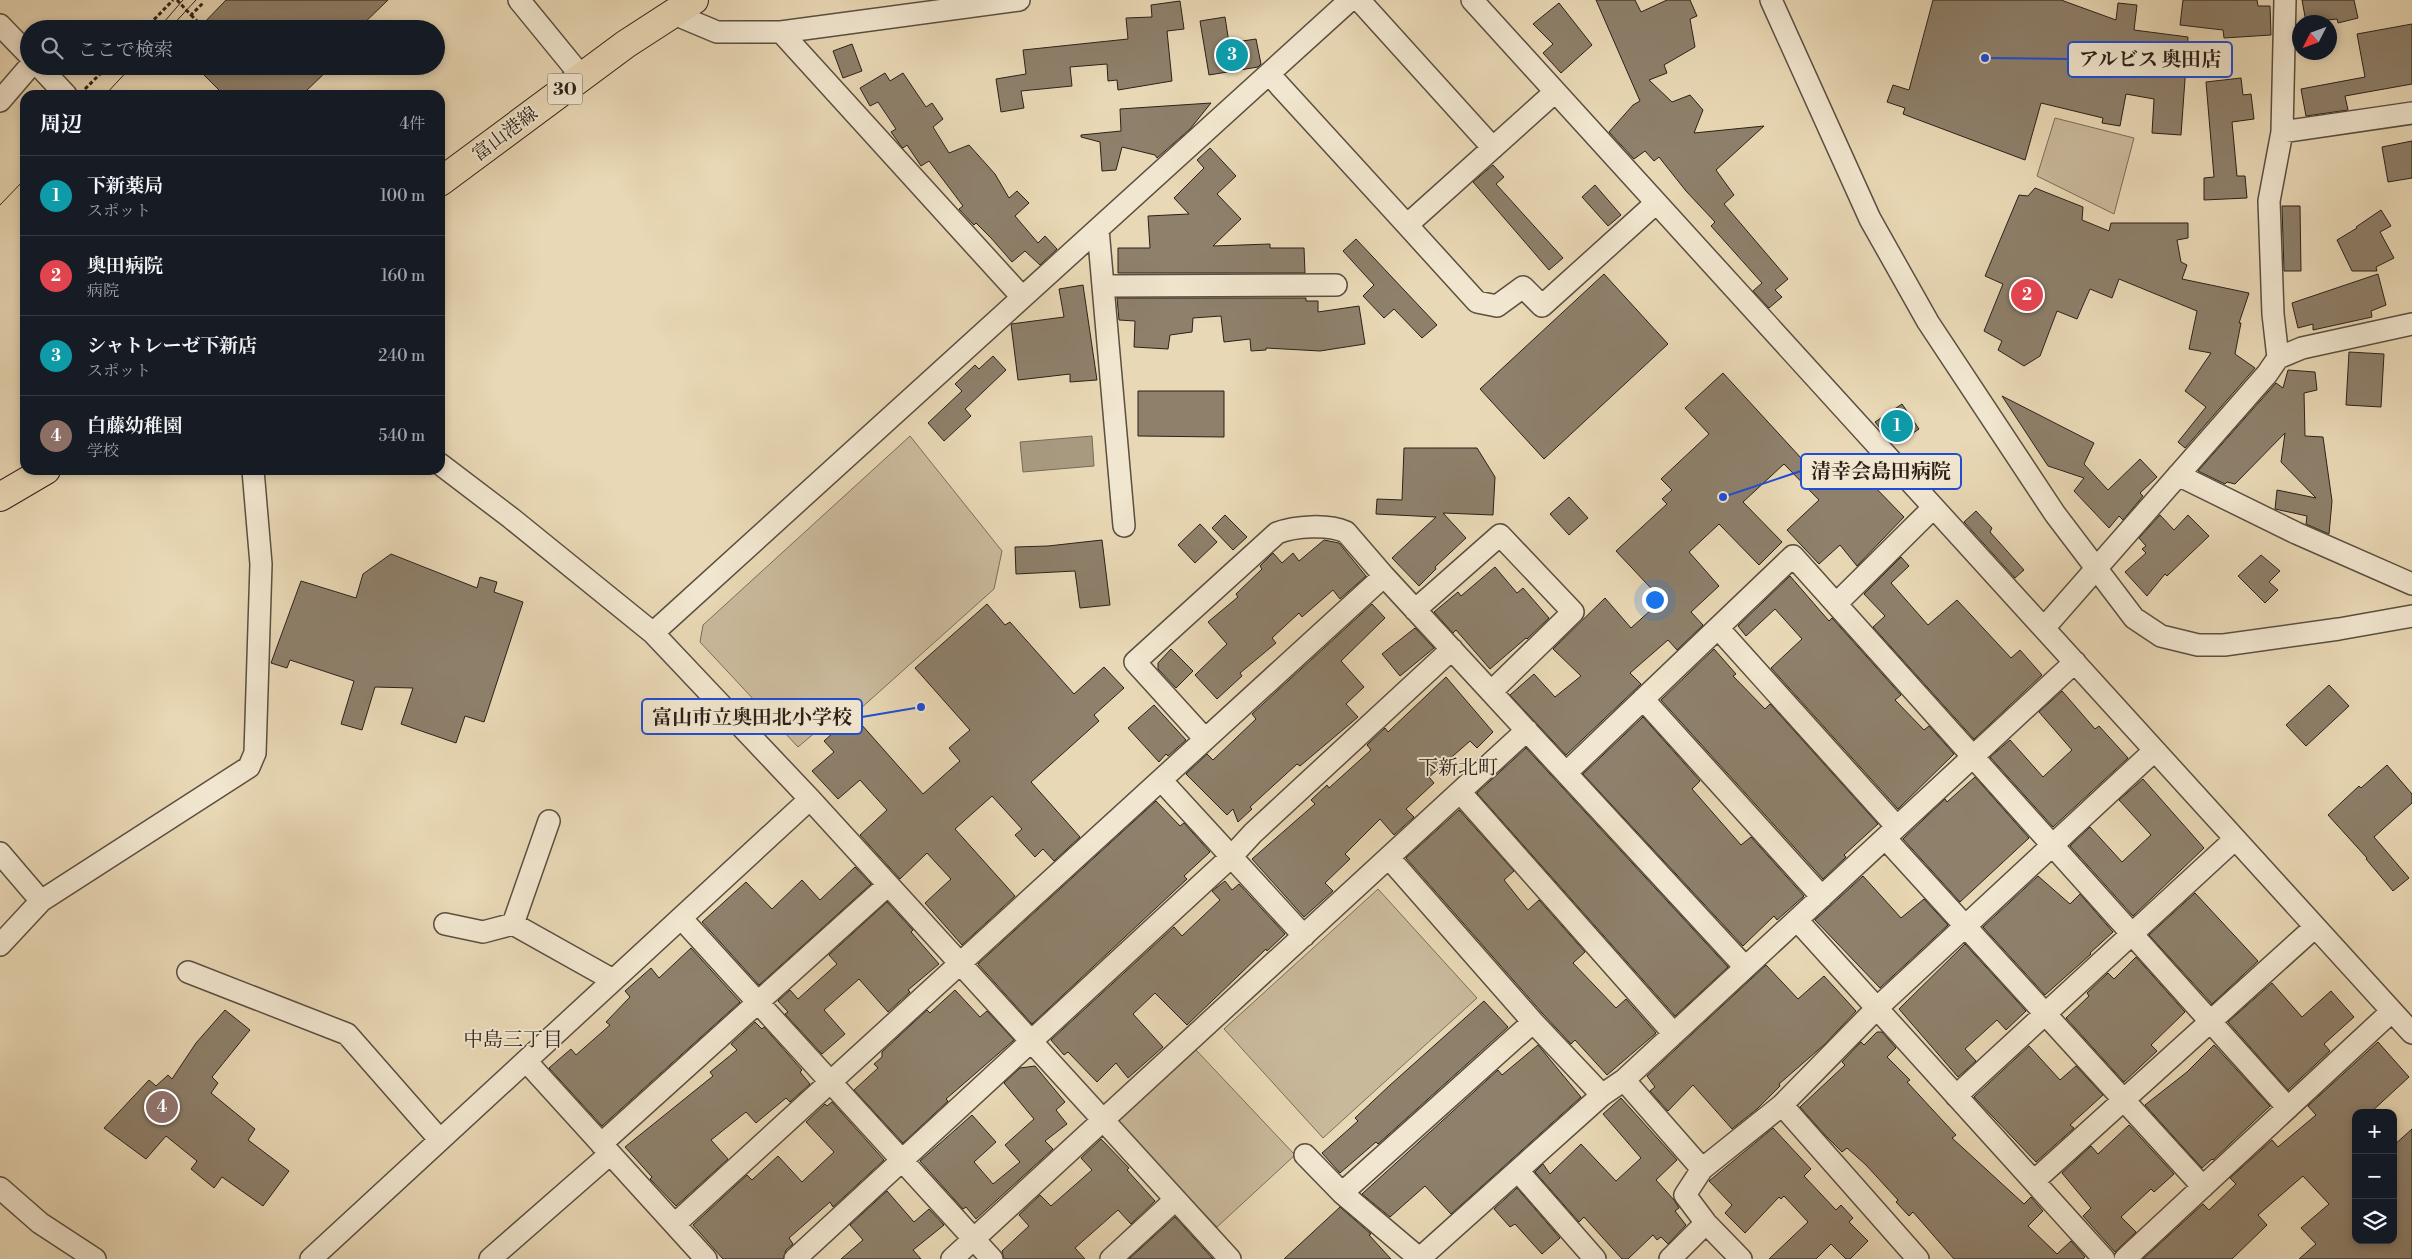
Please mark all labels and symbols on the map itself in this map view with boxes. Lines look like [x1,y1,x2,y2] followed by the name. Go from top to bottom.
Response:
[2292,15,2337,60] north arrow
[1216,36,1248,74] pin: 3
[2068,42,2232,77] callout: アルビス 奥田店
[2079,48,2221,73] text: アルビス 奥田店
[548,74,582,105] road number: 30
[467,102,543,166] street label: 富山港線
[2011,276,2043,314] pin: 2
[1881,407,1913,445] pin: 1
[1801,454,1961,489] callout: 清幸会島田病院
[1811,460,1951,485] text: 清幸会島田病院
[1642,587,1668,613] your location
[642,699,862,734] callout: 富山市立奥田北小学校
[652,706,852,731] text: 富山市立奥田北小学校
[1418,756,1498,781] district label: 下新北町
[463,1028,563,1053] district label: 中島三丁目
[146,1088,178,1126] pin: 4

